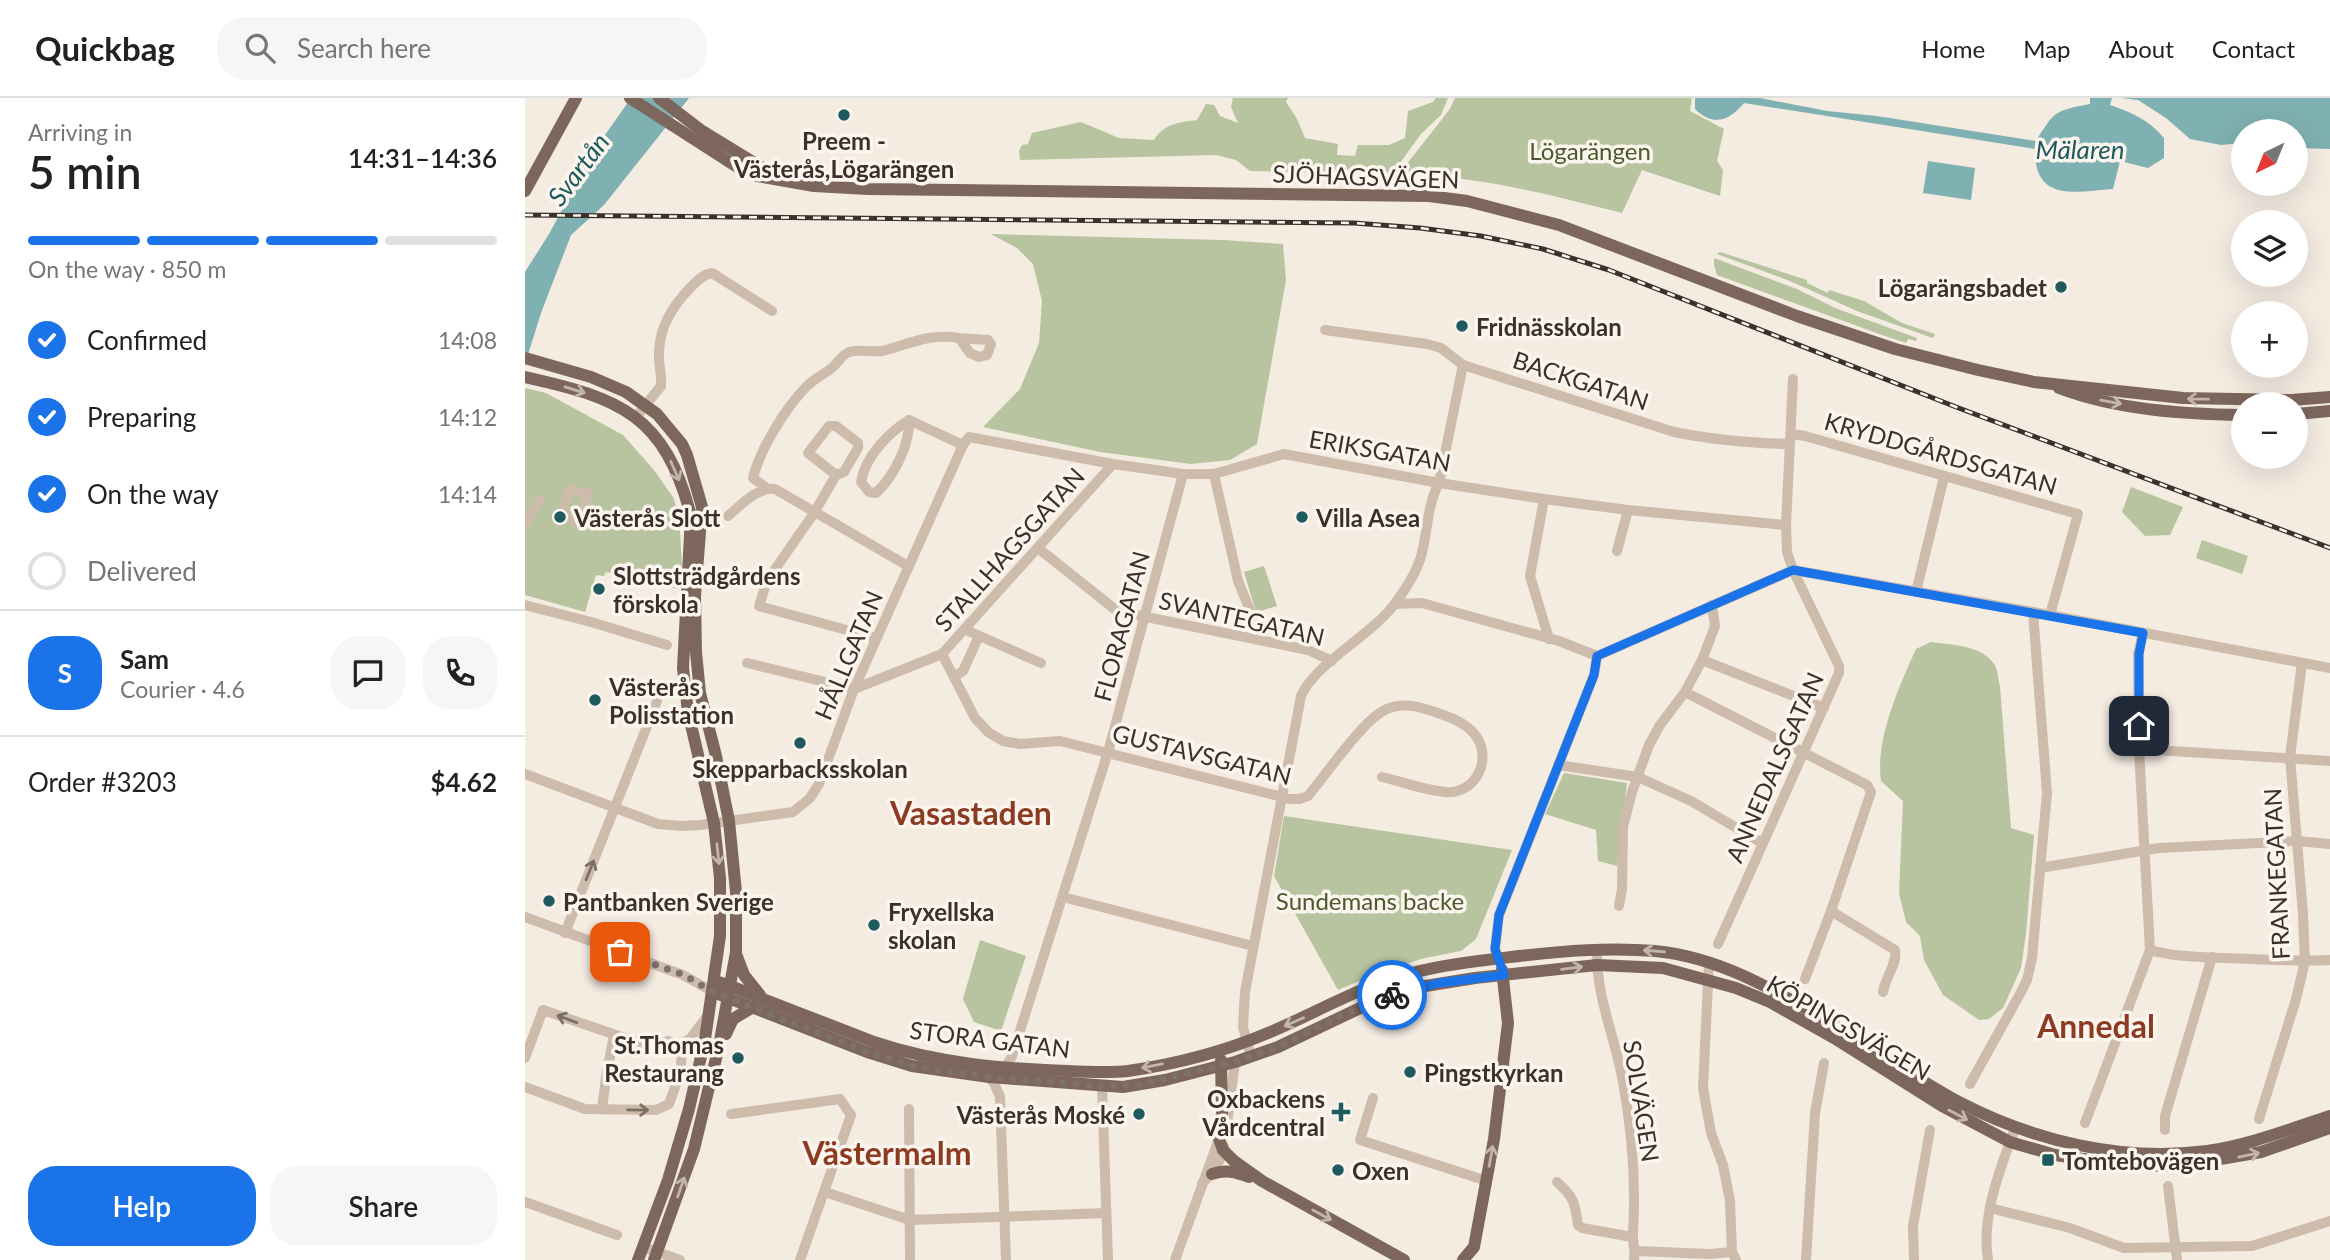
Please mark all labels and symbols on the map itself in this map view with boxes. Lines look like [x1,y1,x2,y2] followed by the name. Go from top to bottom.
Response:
[836,107,852,123] marker: Preem - Västerås,Lögarängen
[2231,119,2308,196] north arrow
[540,126,616,212] water label: Svartån
[733,126,954,183] place label: Preem - Västerås,Lögarängen
[2035,133,2125,165] water label: Mälaren
[1529,136,1651,165] park label: Lögarängen
[1272,158,1460,194] street label: SJÖHAGSVÄGEN
[1878,273,2047,302] place label: Lögarängsbadet
[2053,279,2069,295] marker: Lögarängsbadet
[1476,312,1622,341] place label: Fridnässkolan
[1454,318,1470,334] marker: Fridnässkolan
[1509,344,1653,416] street label: BACKGATAN
[563,384,585,397] one-way arrow
[2187,392,2210,405] one-way arrow
[2099,396,2122,409] one-way arrow
[1821,406,2061,500] street label: KRYDDGÅRDSGATAN
[1307,423,1453,477] street label: ERIKSGATAN
[669,460,682,481] one-way arrow
[928,461,1090,637] street label: STALLHAGSGATAN
[573,503,720,532] place label: Västerås Slott
[1315,503,1420,532] place label: Villa Asea
[552,509,568,525] marker: Västerås Slott
[1294,509,1310,525] marker: Villa Asea
[1087,548,1155,704] street label: FLORAGATAN
[613,561,800,618] place label: Slottsträdgårdens förskola
[591,581,607,597] marker: Slottsträdgårdens förskola
[1156,585,1328,651] street label: SVANTEGATAN
[808,586,888,724] street label: HÅLLGATAN
[1719,667,1829,867] street label: ANNEDALSGATAN
[608,672,734,729] place label: Västerås Polisstation
[587,692,603,708] marker: Västerås Polisstation
[2109,696,2169,756] pin
[1109,718,1295,790] street label: GUSTAVSGATAN
[792,735,808,751] marker: Skepparbacksskolan
[692,754,908,783] place label: Skepparbacksskolan
[2257,788,2295,960] street label: FRANKEGATAN
[889,793,1052,832] district label: Vasastaden
[711,842,724,865] one-way arrow
[584,860,597,881] one-way arrow
[1276,886,1464,915] park label: Sundemans backe
[563,887,774,916] place label: Pantbanken Sverige
[541,893,557,909] marker: Pantbanken Sverige
[888,897,995,954] place label: Fryxellska skolan
[866,917,882,933] marker: Fryxellska skolan
[590,922,650,982] pin
[1643,945,1666,958] one-way arrow
[1357,960,1427,1030] courier
[1560,961,1582,974] one-way arrow
[1762,968,1936,1086] street label: KÖPINGSVÄGEN
[2036,1006,2155,1045] district label: Annedal
[557,1012,579,1024] one-way arrow
[908,1015,1072,1063] street label: STORA GATAN
[1284,1016,1305,1029] one-way arrow
[604,1030,724,1087] place label: St.Thomas Restaurang
[1618,1038,1666,1164] street label: SOLVÄGEN
[730,1050,746,1066] marker: St.Thomas Restaurang
[1424,1058,1564,1087] place label: Pingstkyrkan
[1141,1060,1164,1073] one-way arrow
[1402,1064,1418,1080] marker: Pingstkyrkan
[1201,1084,1325,1141] place label: Oxbackens Vårdcentral
[955,1100,1125,1129] place label: Västerås Moské
[1331,1102,1351,1122] marker: Oxbackens Vårdcentral
[626,1103,649,1116] one-way arrow
[1131,1106,1147,1122] marker: Västerås Moské
[1947,1109,1968,1122] one-way arrow
[801,1133,972,1172] district label: Västermalm
[1485,1145,1499,1168] one-way arrow
[2062,1146,2219,1175] place label: Tomtebovägen
[2237,1147,2260,1161] one-way arrow
[2040,1152,2056,1168] marker: Tomtebovägen
[1352,1156,1409,1185] place label: Oxen
[1330,1162,1346,1178] marker: Oxen
[675,1177,688,1199] one-way arrow
[1311,1208,1331,1222] one-way arrow

